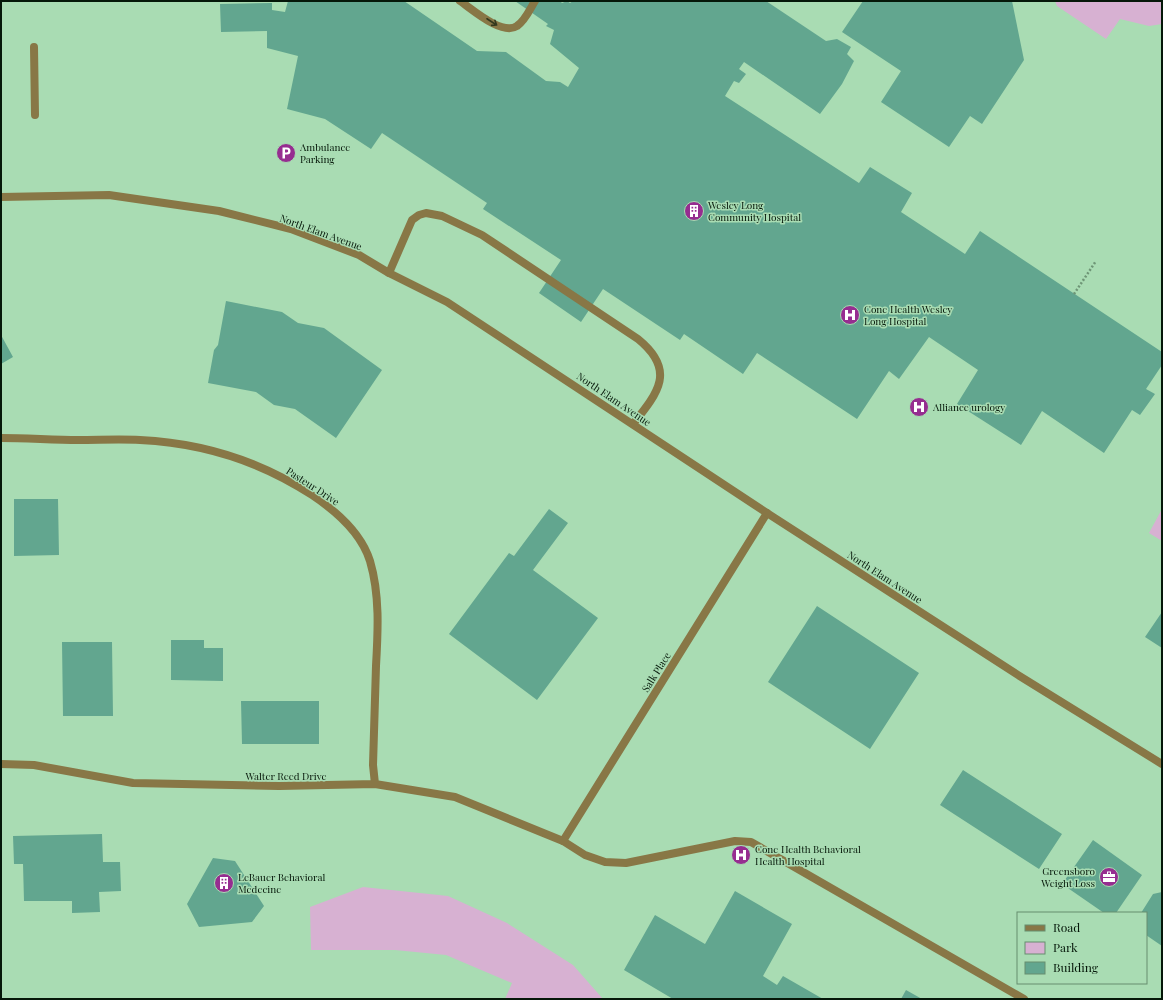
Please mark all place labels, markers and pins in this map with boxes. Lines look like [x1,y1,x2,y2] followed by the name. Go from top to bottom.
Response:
[299,140,350,166] place label: Ambulance Parking
[275,142,297,164] parking icon: Ambulance Parking
[707,198,801,224] place label: Wesley Long Community Hospital
[683,200,705,222] building icon: Wesley Long Community Hospital
[864,302,952,328] place label: Cone Health Wesley Long Hospital
[839,304,861,326] hospital icon: Cone Health Wesley Long Hospital
[908,396,930,418] hospital icon: Alliance urology
[932,400,1005,414] place label: Alliance urology
[755,842,861,868] place label: Cone Health Behavioral Health Hospital
[730,844,752,866] hospital icon: Cone Health Behavioral Health Hospital
[1040,864,1096,890] place label: Greensboro Weight Loss
[1098,866,1120,888] office icon: Greensboro Weight Loss
[238,870,326,896] place label: LeBauer Behavioral Medecine
[213,872,235,894] building icon: LeBauer Behavioral Medecine

